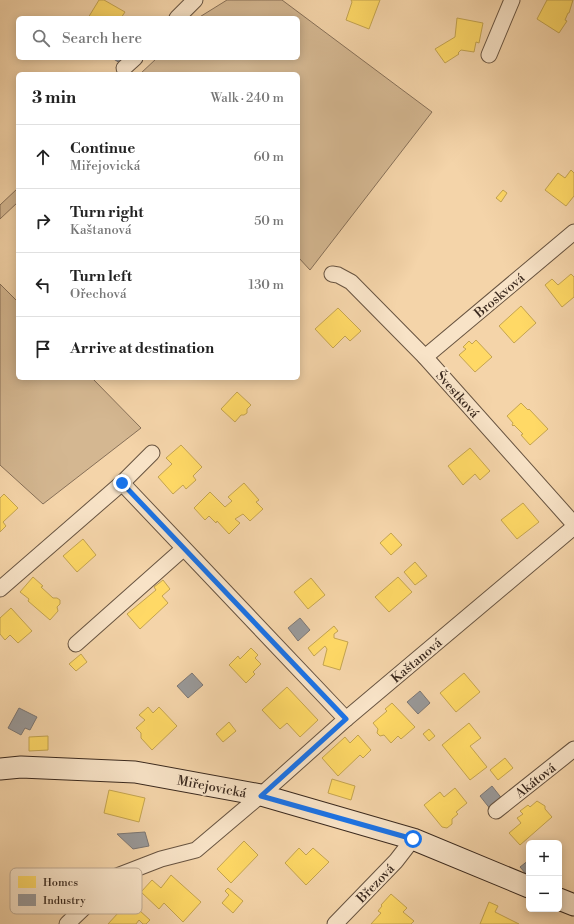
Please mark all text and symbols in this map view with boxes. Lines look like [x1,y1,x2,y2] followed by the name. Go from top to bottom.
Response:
[16,16,300,60] search box
[30,27,52,49] icon: search
[62,29,142,48] text: Search here
[32,87,76,109] text: 3 min
[210,90,284,106] text: Walk · 240 m
[70,139,135,158] text: Continue
[32,146,54,168] icon: ahead
[253,149,284,165] text: 60 m
[70,158,140,174] text: Miřejovická
[70,203,144,222] text: Turn right
[32,210,54,232] icon: right
[254,213,284,229] text: 50 m
[70,222,132,238] text: Kaštanová
[70,267,132,286] text: Turn left
[471,270,528,322] street label: Broskvová
[32,274,54,296] icon: left
[249,277,284,293] text: 130 m
[70,286,127,302] text: Ořechová
[32,338,54,360] icon: arrive
[70,339,214,358] text: Arrive at destination
[432,367,483,422] street label: Švestková
[113,474,131,492] route end
[388,635,446,687] street label: Kaštanová
[511,760,559,802] street label: Akátová
[176,772,248,802] street label: Miřejovická
[404,830,422,848] route start
[526,840,562,912] map controls
[526,840,562,876] button: +
[353,861,398,907] street label: Březová
[10,868,142,914] legend
[43,876,78,890] text: Homes
[526,876,562,912] button: −
[43,894,86,908] text: Industry

